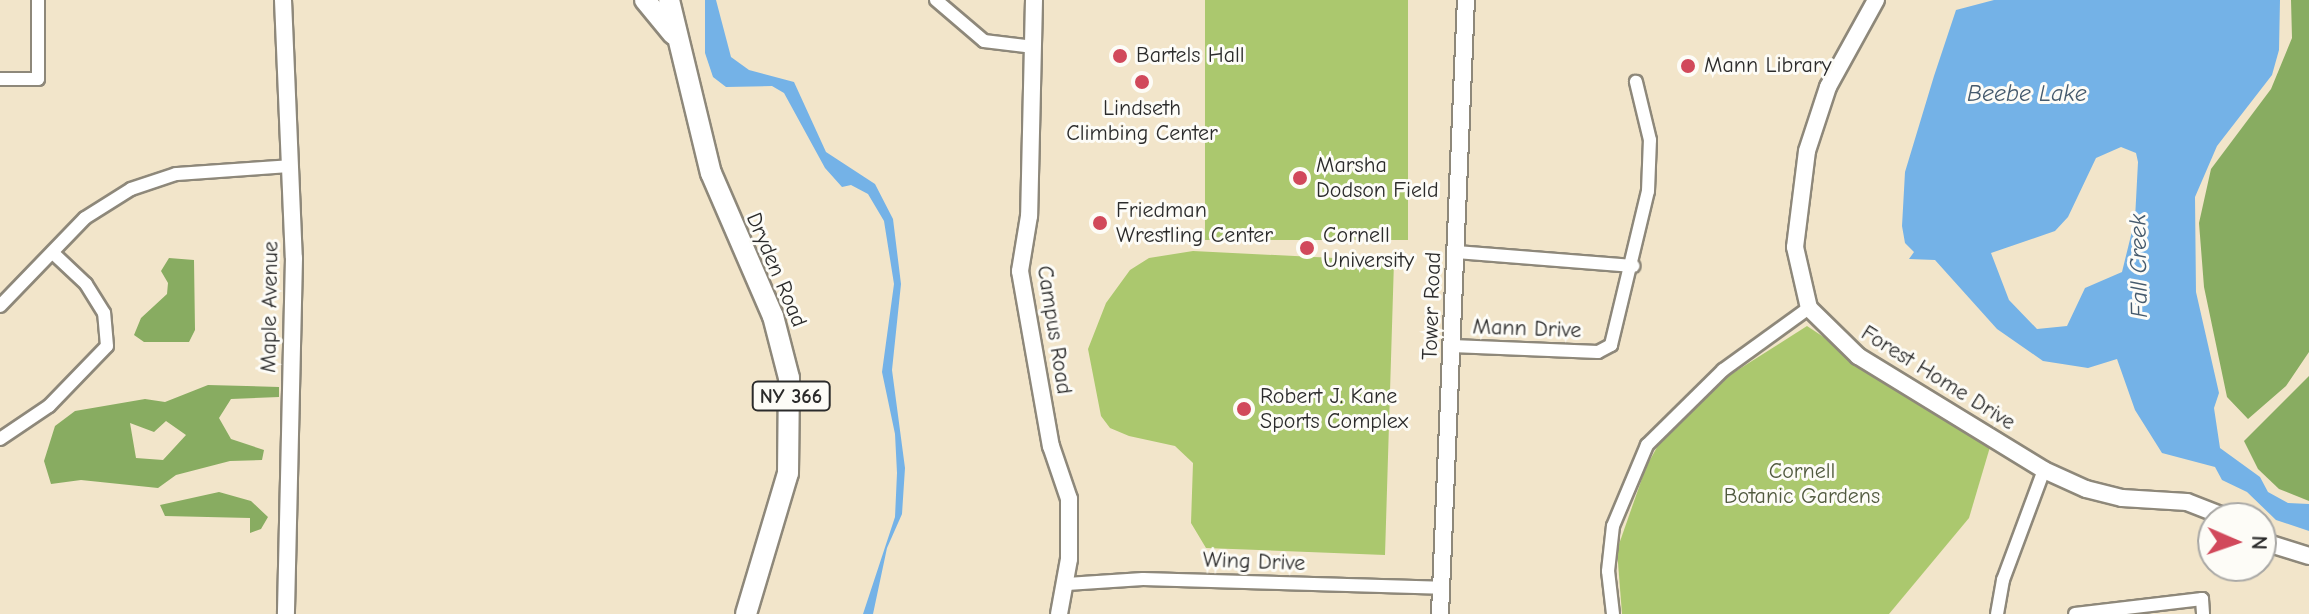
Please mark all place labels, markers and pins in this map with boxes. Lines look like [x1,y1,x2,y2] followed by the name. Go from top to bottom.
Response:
[1136,43,1245,69] place label: Bartels Hall
[1111,47,1129,65] marker: Bartels Hall
[1704,53,1831,79] place label: Mann Library
[1679,57,1697,75] marker: Mann Library
[1133,73,1151,91] marker: Lindseth Climbing Center
[1066,95,1218,146] place label: Lindseth Climbing Center
[1316,152,1439,204] place label: Marsha Dodson Field
[1291,169,1309,187] marker: Marsha Dodson Field
[1116,197,1273,248] place label: Friedman Wrestling Center
[1091,214,1109,232] marker: Friedman Wrestling Center
[1323,222,1414,274] place label: Cornell University
[1298,239,1316,257] marker: Cornell University
[1260,383,1408,434] place label: Robert J. Kane Sports Complex
[1235,400,1253,418] marker: Robert J. Kane Sports Complex

